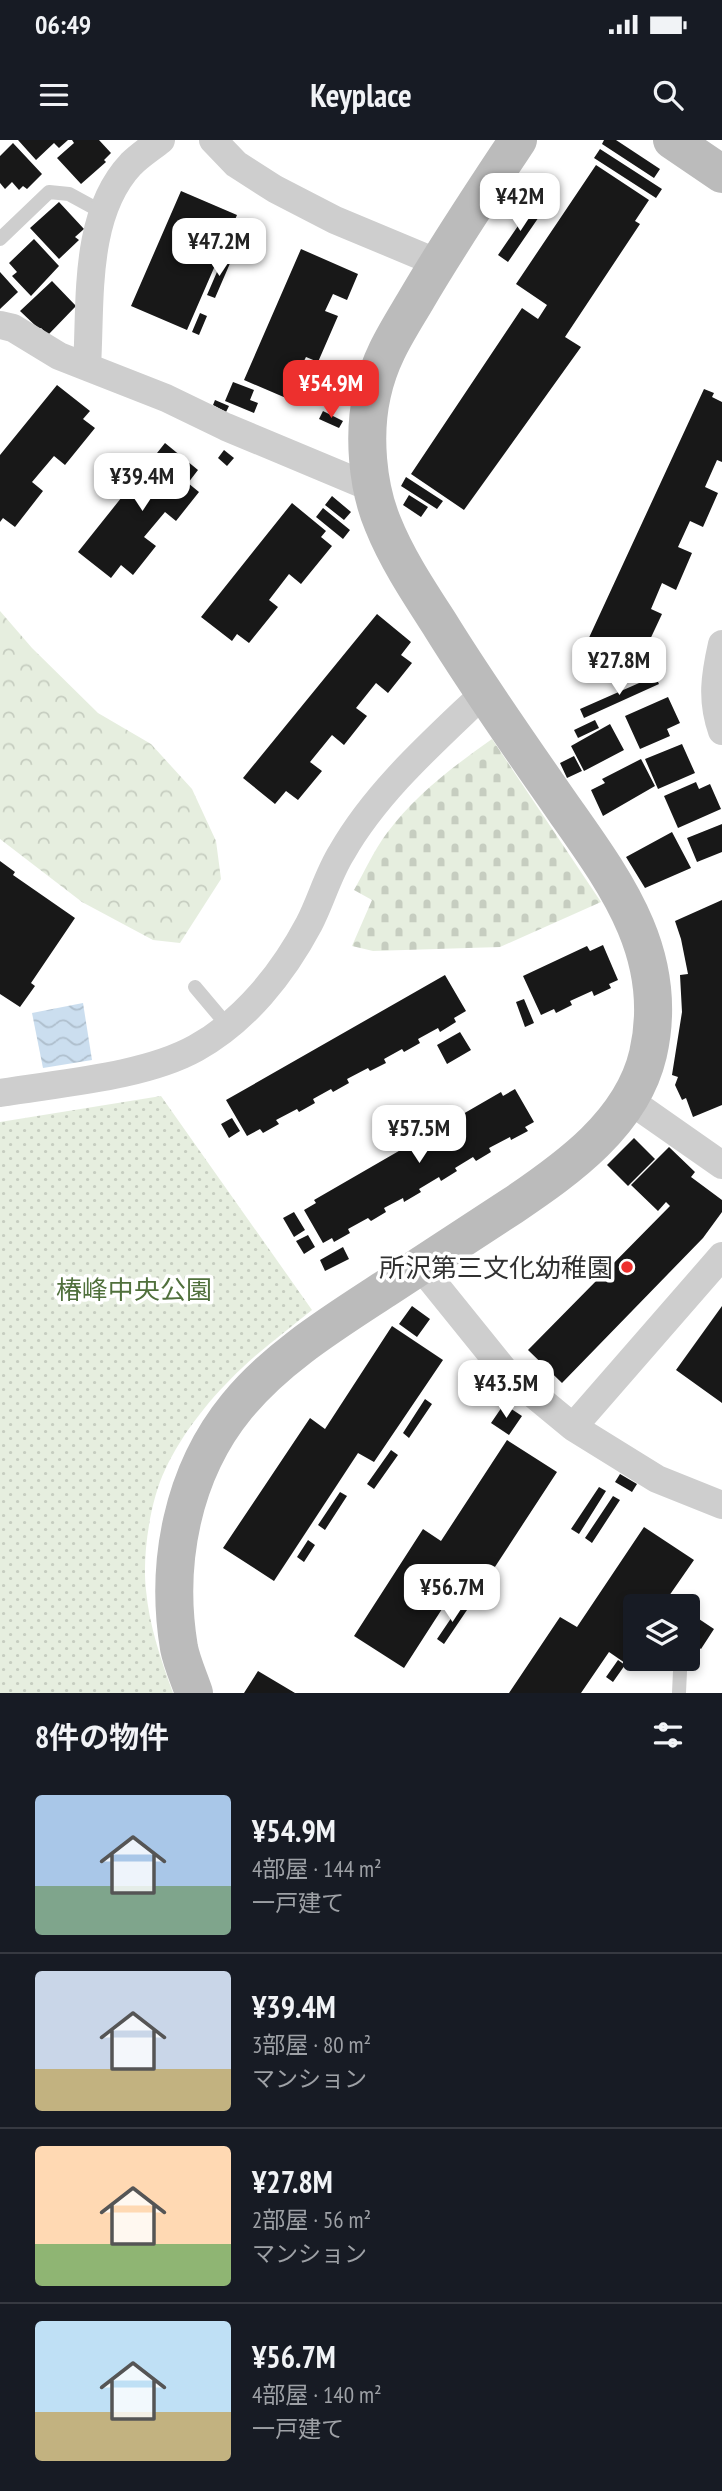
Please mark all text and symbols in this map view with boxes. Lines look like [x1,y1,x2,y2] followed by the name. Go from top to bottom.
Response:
[35,8,91,41] text: 06:49
[310,74,412,116] text: Keyplace
[35,76,73,114] icon: menu
[649,76,687,114] icon: search
[479,174,561,233] pin: ¥42M
[496,181,544,210] text: ¥42M
[162,218,276,278] pin: ¥47.2M
[188,226,250,255] text: ¥47.2M
[274,360,388,420] pin: ¥54.9M
[299,368,363,397] text: ¥54.9M
[85,454,199,513] pin: ¥39.4M
[110,461,174,490] text: ¥39.4M
[562,638,676,697] pin: ¥27.8M
[588,645,650,674] text: ¥27.8M
[362,1105,476,1165] pin: ¥57.5M
[388,1113,450,1142] text: ¥57.5M
[379,1251,613,1284] place label: 所沢第三文化幼稚園
[619,1259,635,1275] marker: 所沢第三文化幼稚園
[56,1273,212,1306] park label: 椿峰中央公園
[449,1360,563,1420] pin: ¥43.5M
[474,1368,538,1397] text: ¥43.5M
[395,1564,509,1624] pin: ¥56.7M
[420,1572,484,1601] text: ¥56.7M
[623,1594,700,1671] map controls
[623,1594,700,1671] button: layers
[649,1716,687,1754] icon: filters
[35,1717,169,1756] text: 8件の物件
[252,1811,336,1850] text: ¥54.9M
[91,1823,175,1907] icon: home
[252,1854,382,1883] text: 4部屋 · 144 m²
[252,1888,344,1917] text: 一戸建て
[252,1987,336,2026] text: ¥39.4M
[91,1999,175,2083] icon: home
[252,2030,371,2059] text: 3部屋 · 80 m²
[252,2064,367,2093] text: マンション
[252,2162,333,2201] text: ¥27.8M
[91,2174,175,2258] icon: home
[252,2205,371,2234] text: 2部屋 · 56 m²
[252,2239,367,2268] text: マンション
[252,2337,336,2376] text: ¥56.7M
[91,2349,175,2433] icon: home
[252,2380,382,2409] text: 4部屋 · 140 m²
[252,2414,344,2443] text: 一戸建て

